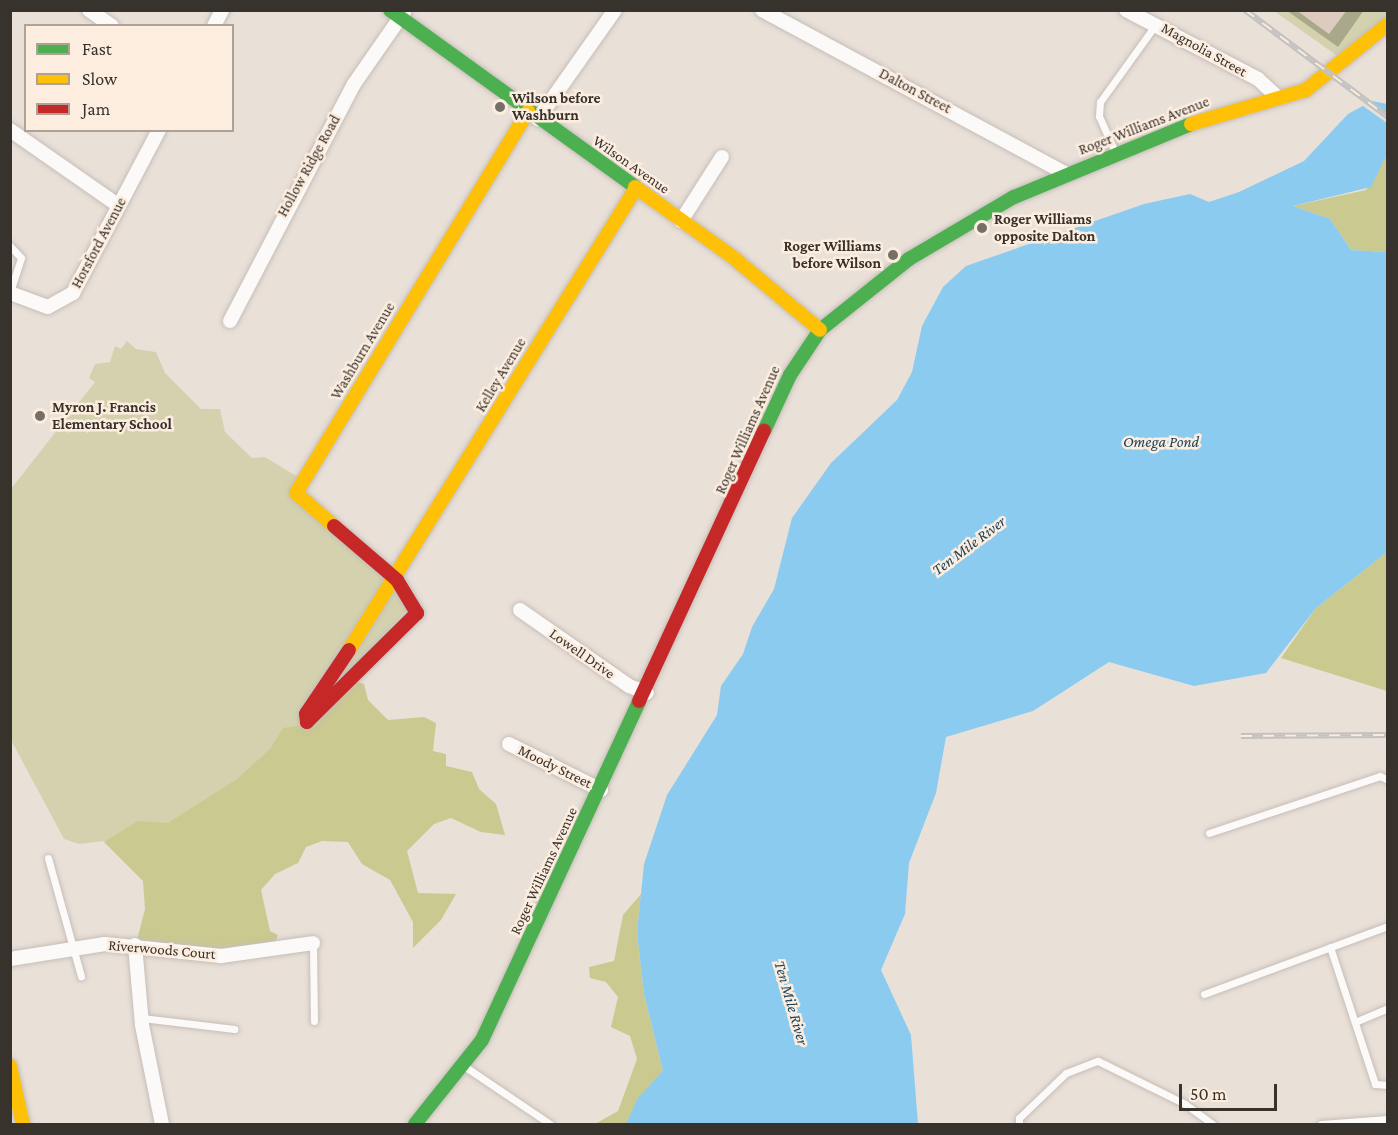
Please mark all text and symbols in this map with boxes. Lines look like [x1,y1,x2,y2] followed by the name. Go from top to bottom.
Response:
[1158,19,1250,81] street label: Magnolia Street
[24,24,234,132] legend
[82,39,112,59] text: Fast
[876,64,954,118] street label: Dalton Street
[82,69,117,89] text: Slow
[512,89,600,124] place label: Wilson before Washburn
[1076,93,1212,159] street label: Roger Williams Avenue
[82,99,110,119] text: Jam
[493,100,507,114] marker: Wilson before Washburn
[274,112,344,220] street label: Hollow Ridge Road
[589,132,673,198] street label: Wilson Avenue
[68,195,130,291] street label: Horsford Avenue
[994,210,1095,245] place label: Roger Williams opposite Dalton
[975,221,989,235] marker: Roger Williams opposite Dalton
[783,237,881,272] place label: Roger Williams before Wilson
[886,248,900,262] marker: Roger Williams before Wilson
[327,299,399,403] street label: Washburn Avenue
[472,335,530,415] street label: Kelley Avenue
[712,363,784,497] street label: Roger Williams Avenue
[52,398,172,433] place label: Myron J. Francis Elementary School
[33,409,47,423] marker: Myron J. Francis Elementary School
[1123,432,1199,452] water label: Omega Pond
[928,512,1010,580] water label: Ten Mile River
[546,625,618,683] street label: Lowell Drive
[515,741,595,793] street label: Moody Street
[507,804,581,938] street label: Roger Williams Avenue
[108,936,216,964] street label: Riverwoods Court
[770,958,812,1048] water label: Ten Mile River
[1182,1072,1280,1110] scale bar
[1190,1084,1227,1104] text: 50 m

